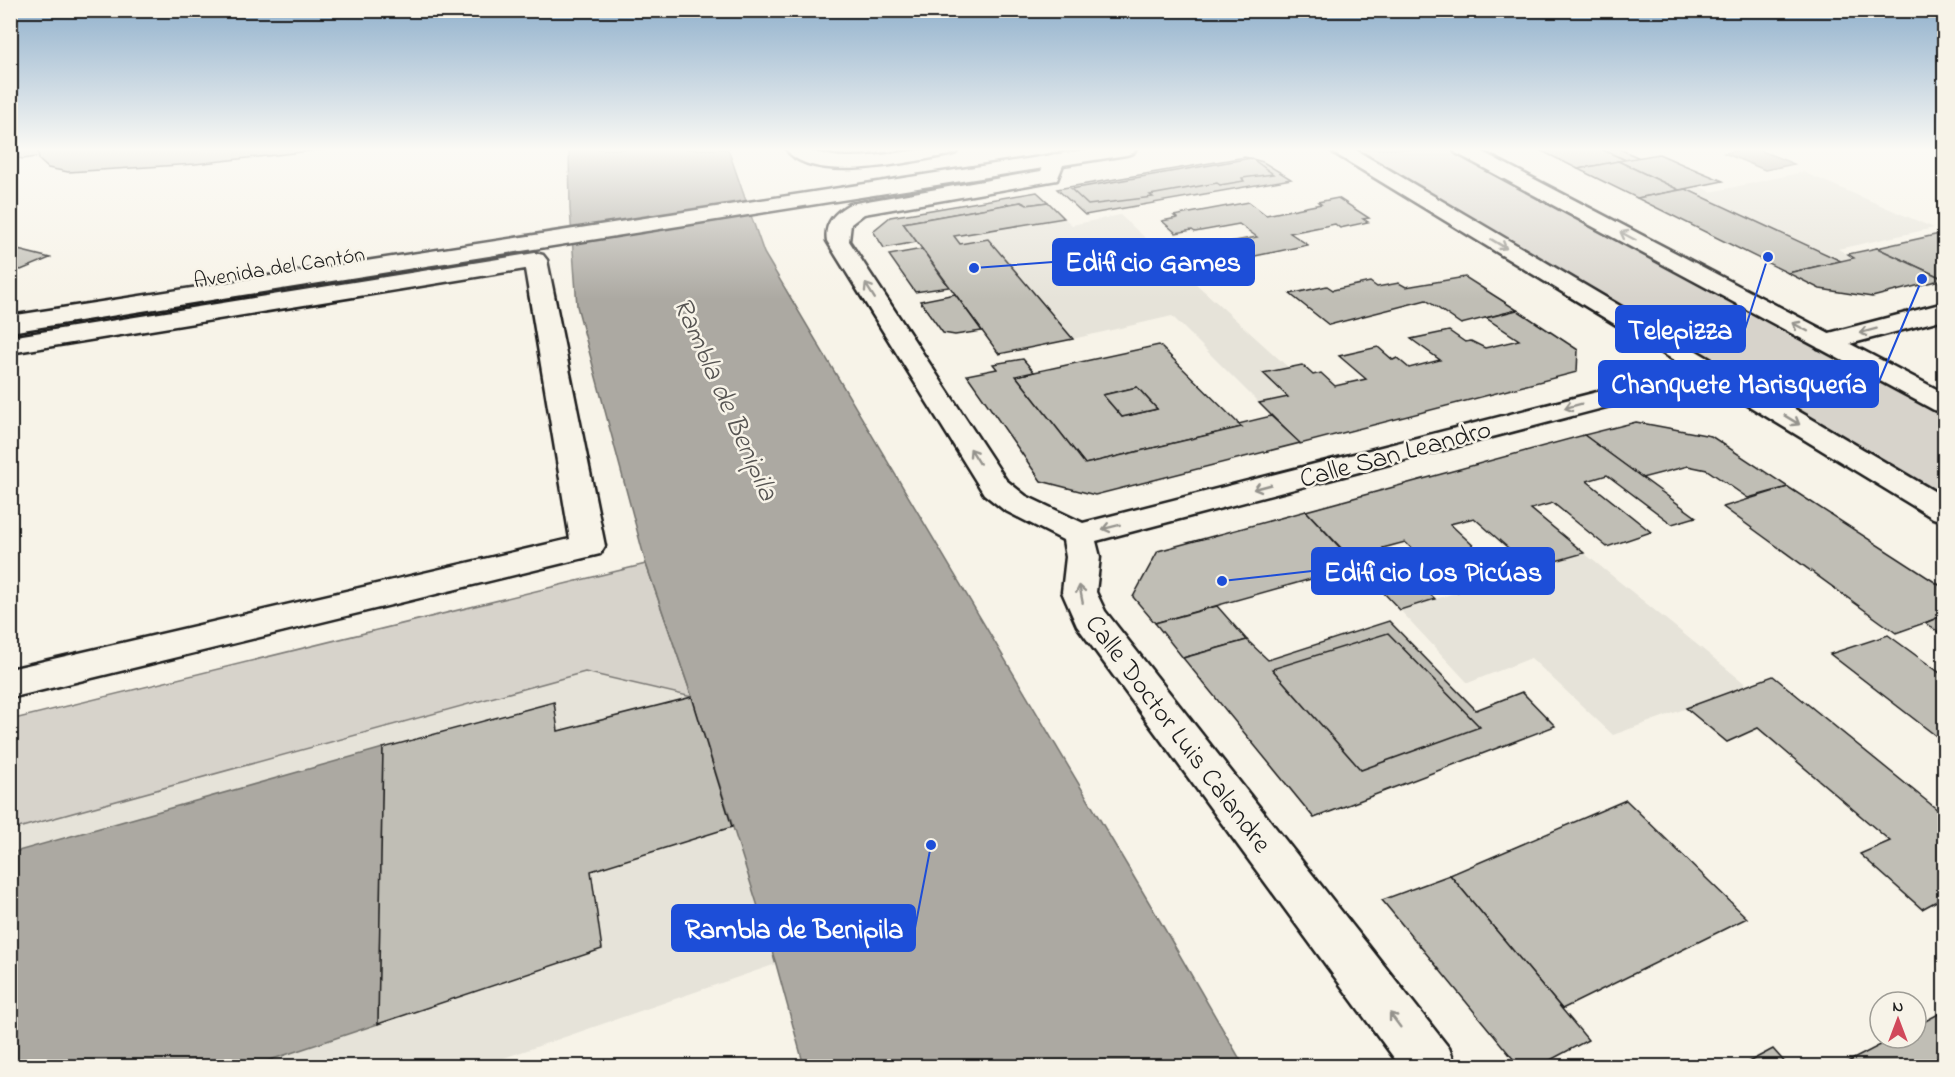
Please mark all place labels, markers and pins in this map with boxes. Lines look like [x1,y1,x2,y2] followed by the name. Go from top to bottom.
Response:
[1053,239,1254,285] callout: Edificio Games
[1616,306,1745,352] callout: Telepizza
[1599,361,1878,407] callout: Chanquete Marisquería
[1312,548,1554,594] callout: Edificio Los Picúas
[672,905,915,951] callout: Rambla de Benipila

